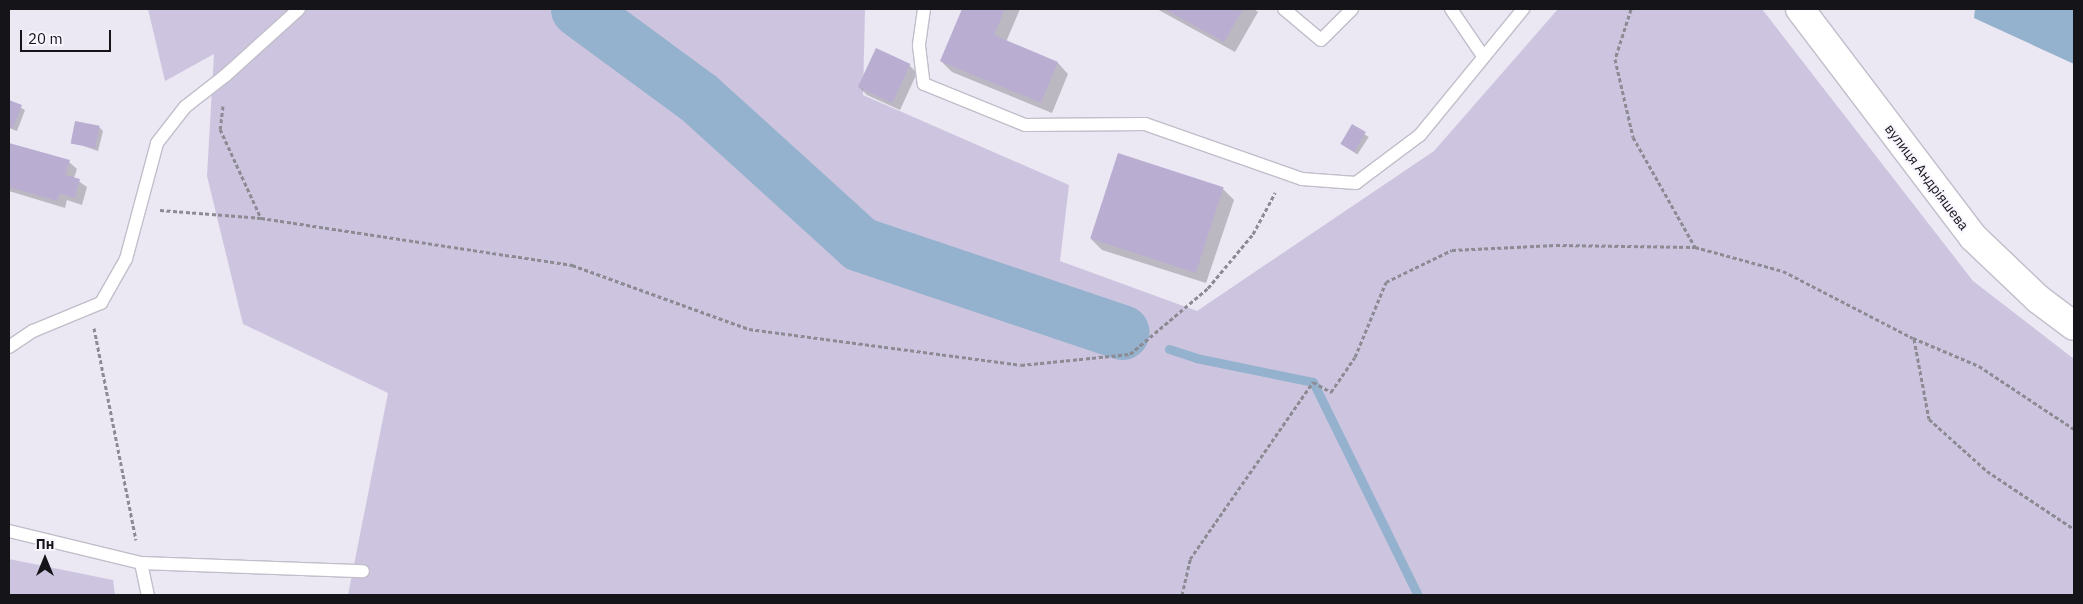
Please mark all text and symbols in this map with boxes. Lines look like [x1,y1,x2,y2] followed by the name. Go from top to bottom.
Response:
[22,20,114,52] scale bar
[28,29,63,48] text: 20 m
[1882,121,1972,233] street label: вулиця Андріяшева
[20,534,70,584] north arrow
[36,535,54,553] text: Пн

